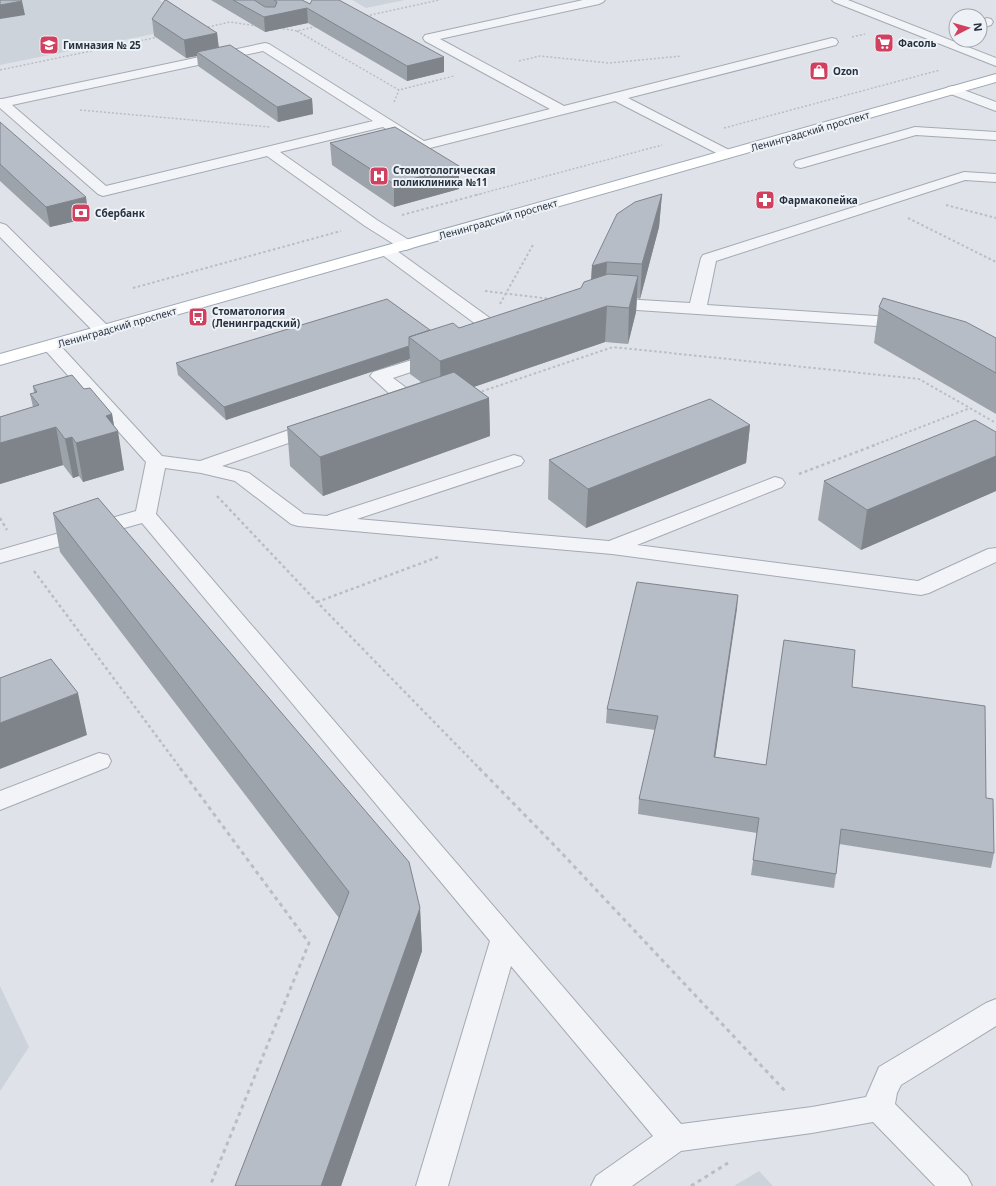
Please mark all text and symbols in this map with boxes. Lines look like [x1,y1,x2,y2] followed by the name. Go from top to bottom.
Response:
[948,8,988,48] north arrow
[971,22,986,32] text: N
[873,32,895,54] supermarket icon: Фасоль
[38,34,60,56] school or university icon: Гимназия № 25
[898,36,937,50] place label: Фасоль
[63,38,141,52] place label: Гимназия № 25
[808,60,830,82] shop icon: Ozon
[833,64,859,78] place label: Ozon
[749,107,871,155] street label: Ленинградский проспект
[393,163,496,189] place label: Стомотологическая поликлиника №11
[368,165,390,187] hospital icon: Стомотологическая поликлиника №11
[754,189,776,211] pharmacy icon: Фармакопейка
[779,193,858,207] place label: Фармакопейка
[437,195,559,243] street label: Ленинградский проспект
[70,202,92,224] bank icon: Сбербанк
[95,206,146,220] place label: Сбербанк
[56,303,178,351] street label: Ленинградский проспект
[212,304,300,330] place label: Стоматология (Ленинградский)
[187,306,209,328] bus stop icon: Стоматология (Ленинградский)

